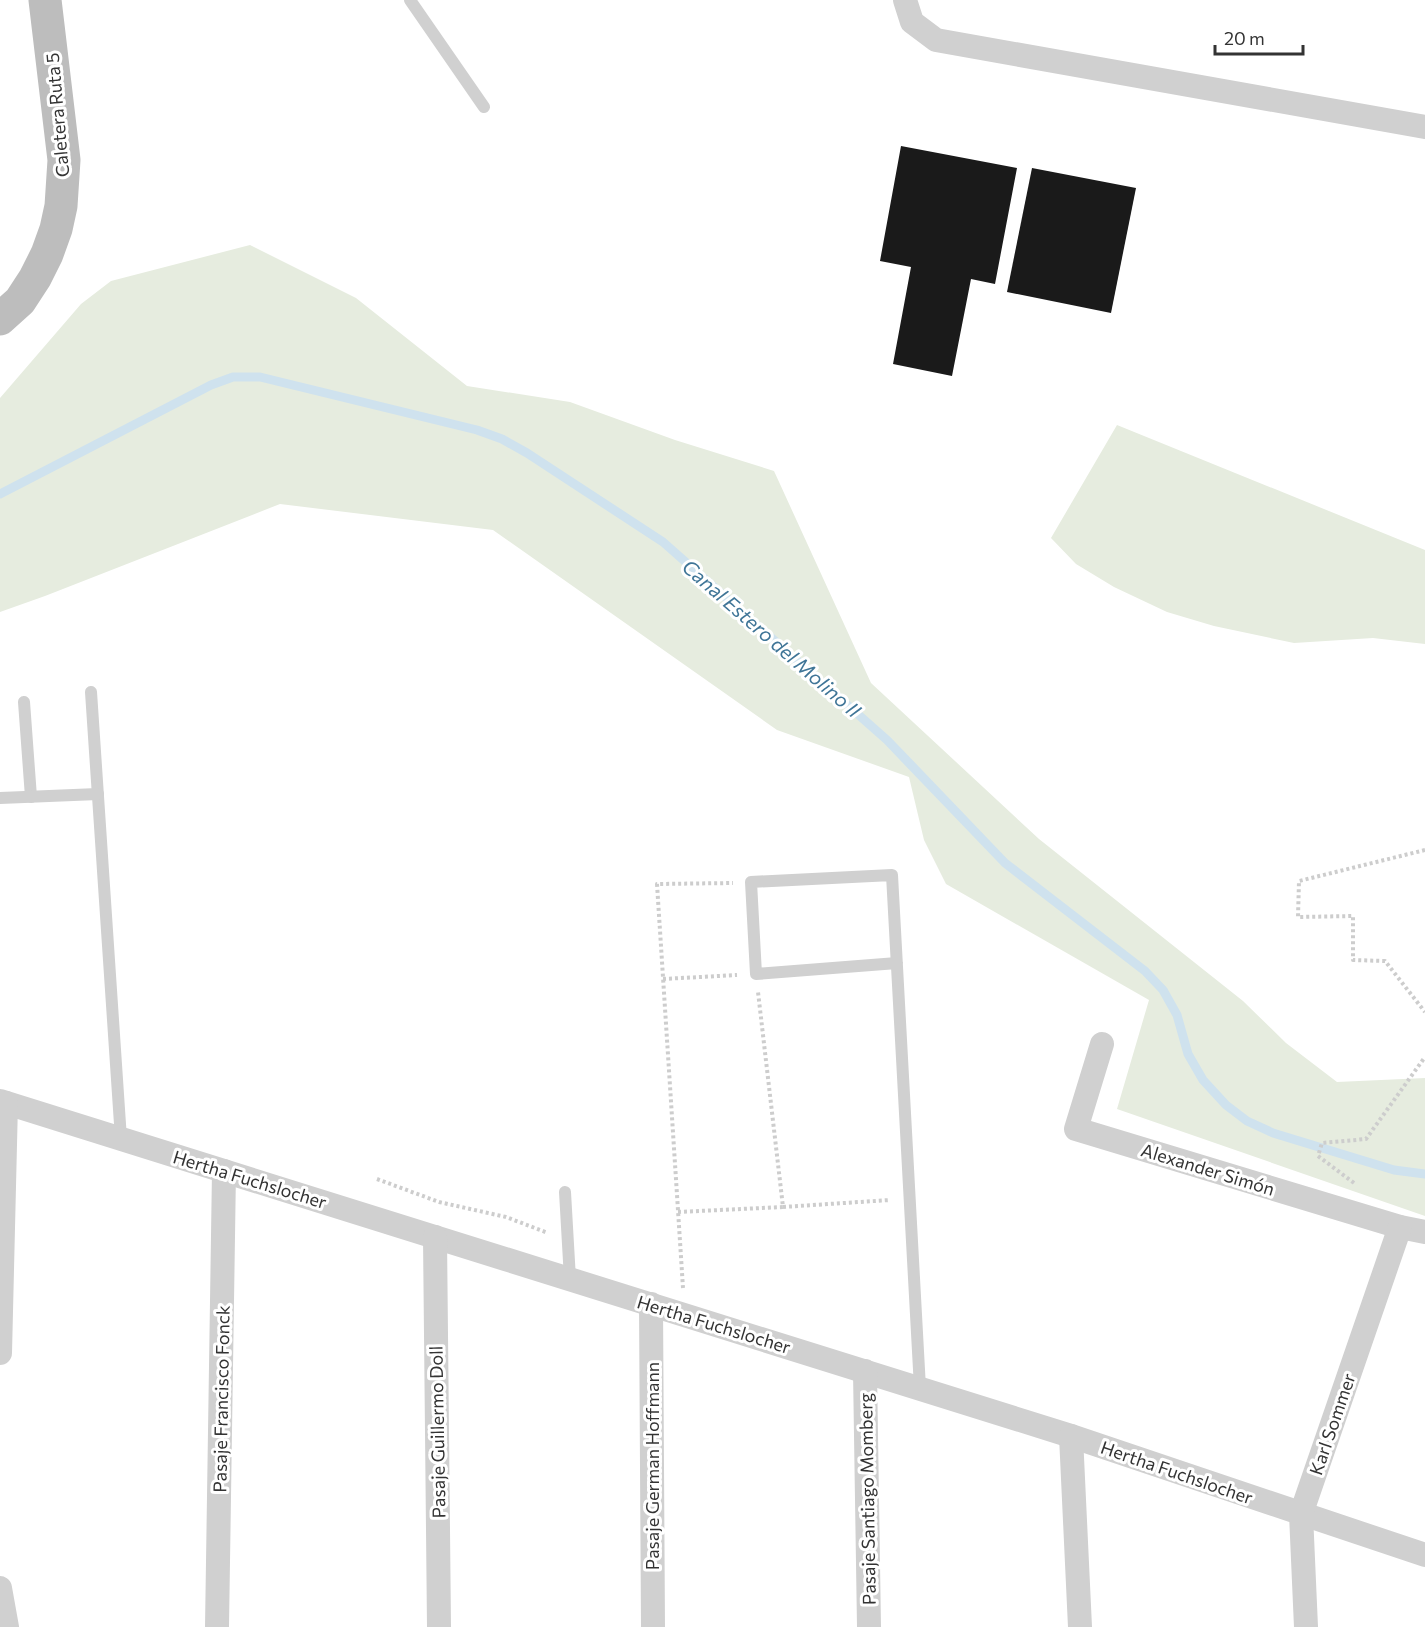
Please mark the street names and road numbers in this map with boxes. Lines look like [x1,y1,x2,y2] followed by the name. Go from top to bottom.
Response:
[41,52,73,178] street label: Caletera Ruta 5
[1139,1138,1277,1200] street label: Alexander Simón
[171,1145,329,1213] street label: Hertha Fuchslocher
[635,1290,793,1358] street label: Hertha Fuchslocher
[208,1305,234,1493] street label: Pasaje Francisco Fonck
[424,1346,450,1518] street label: Pasaje Guillermo Doll
[641,1362,663,1570] street label: Pasaje German Hoffmann
[1304,1370,1360,1478] street label: Karl Sommer
[854,1393,880,1605] street label: Pasaje Santiago Momberg
[1098,1436,1256,1508] street label: Hertha Fuchslocher

